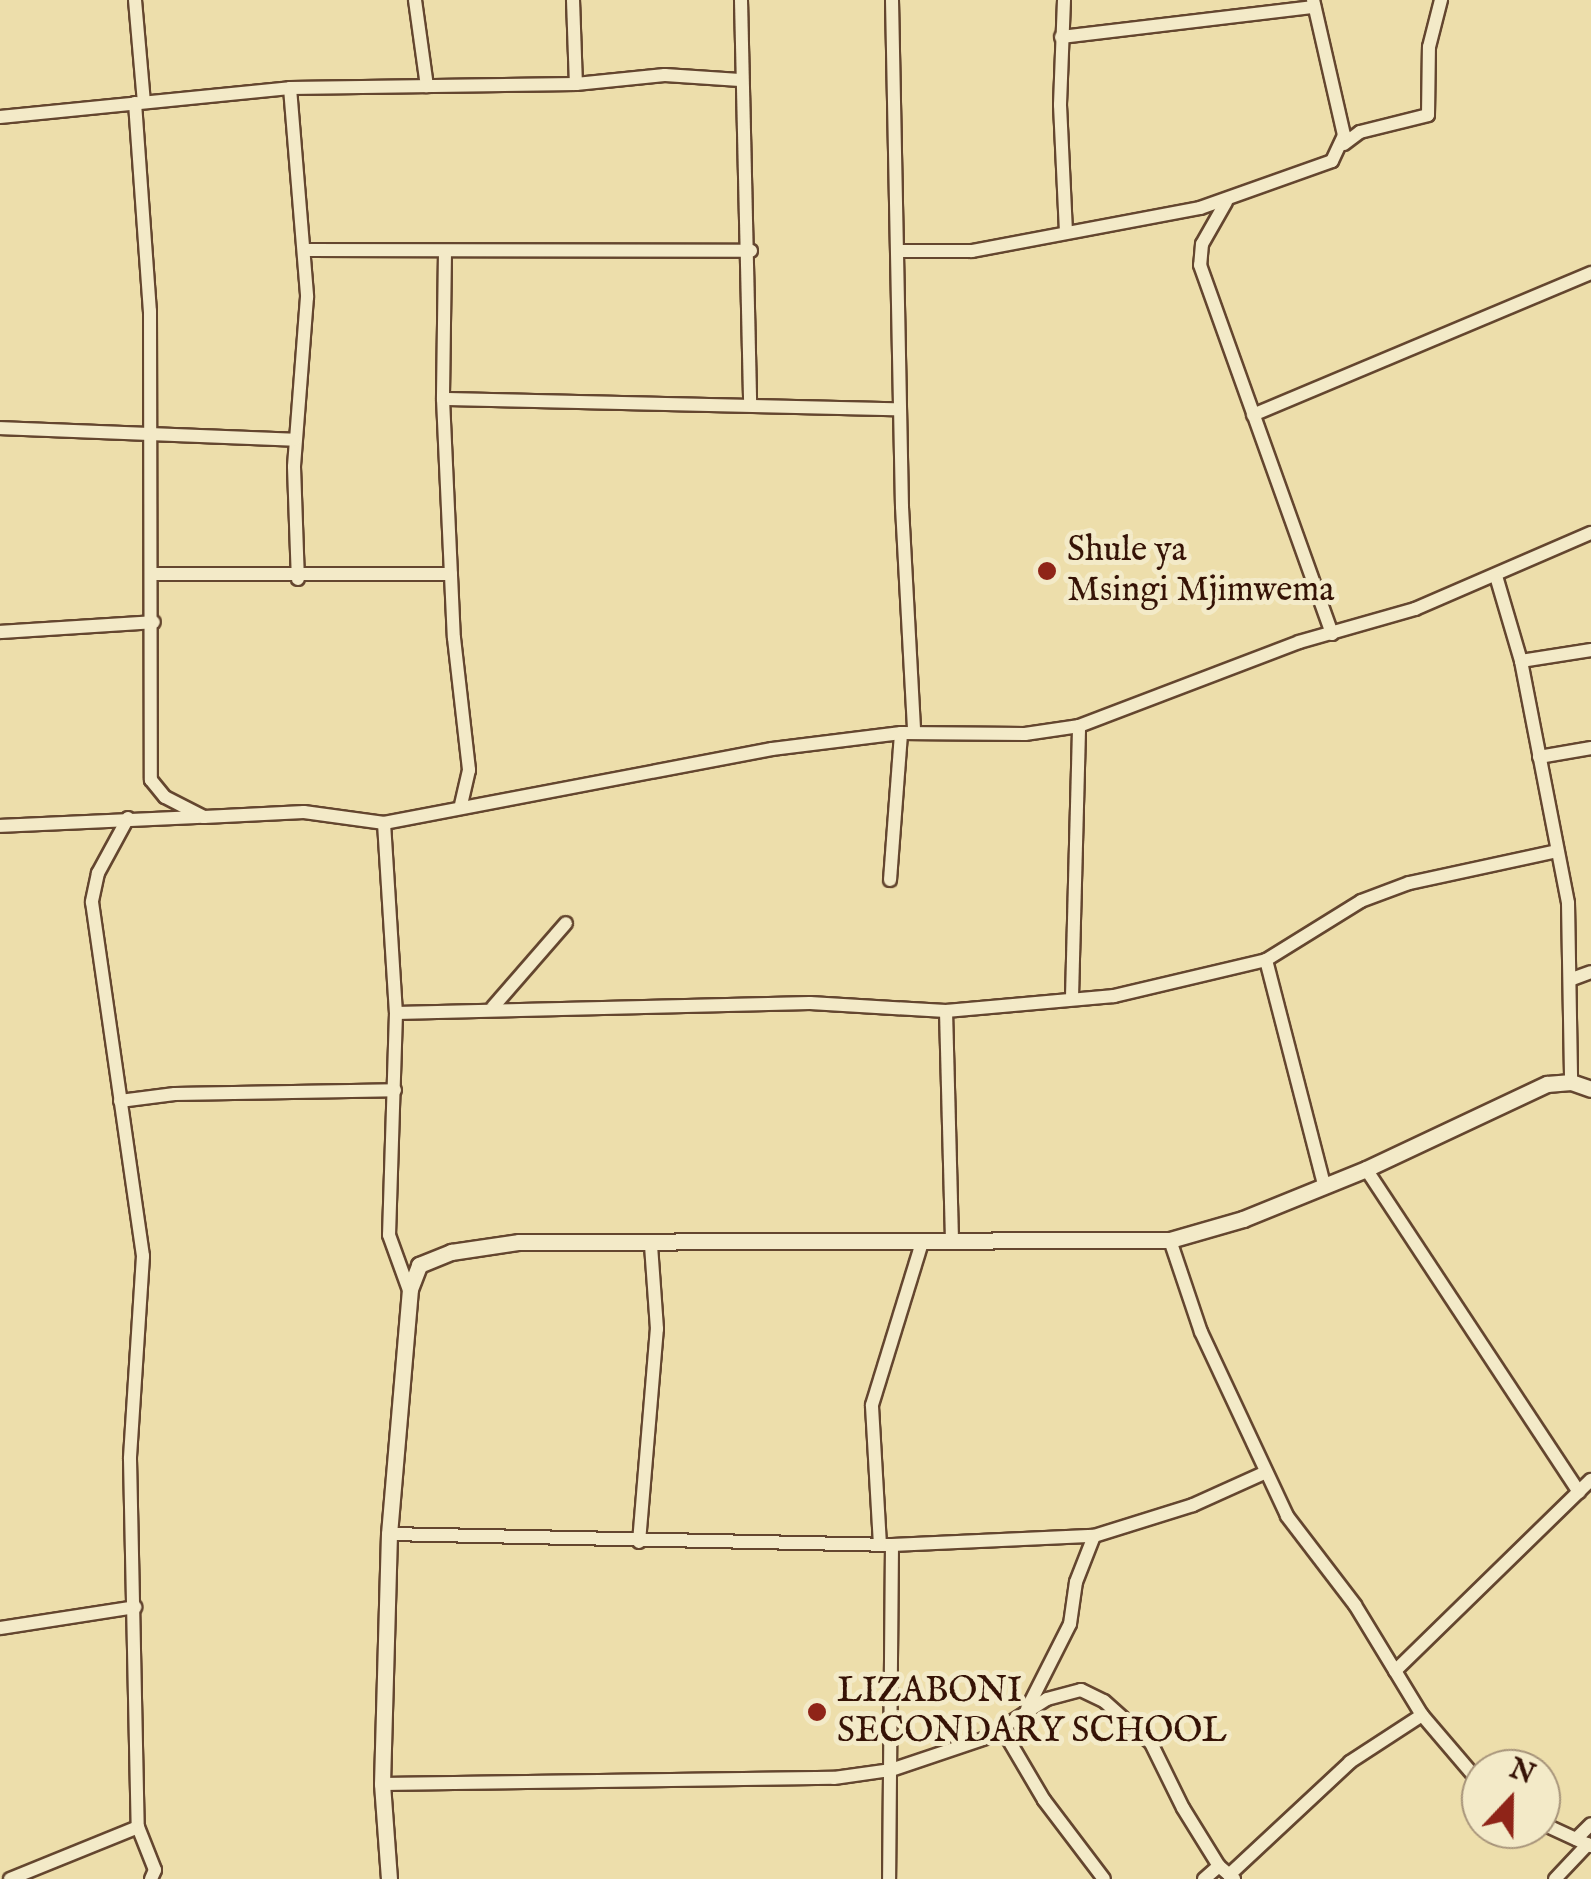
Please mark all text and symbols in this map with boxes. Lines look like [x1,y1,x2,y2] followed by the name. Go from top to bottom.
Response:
[1067,530,1334,612] place label: Shule ya Msingi Mjimwema
[1036,560,1058,582] marker: Shule ya Msingi Mjimwema
[837,1671,1227,1753] place label: LIZABONI SECONDARY SCHOOL
[806,1701,828,1723] marker: LIZABONI SECONDARY SCHOOL
[1461,1749,1561,1849] north arrow
[1504,1752,1539,1793] text: N

